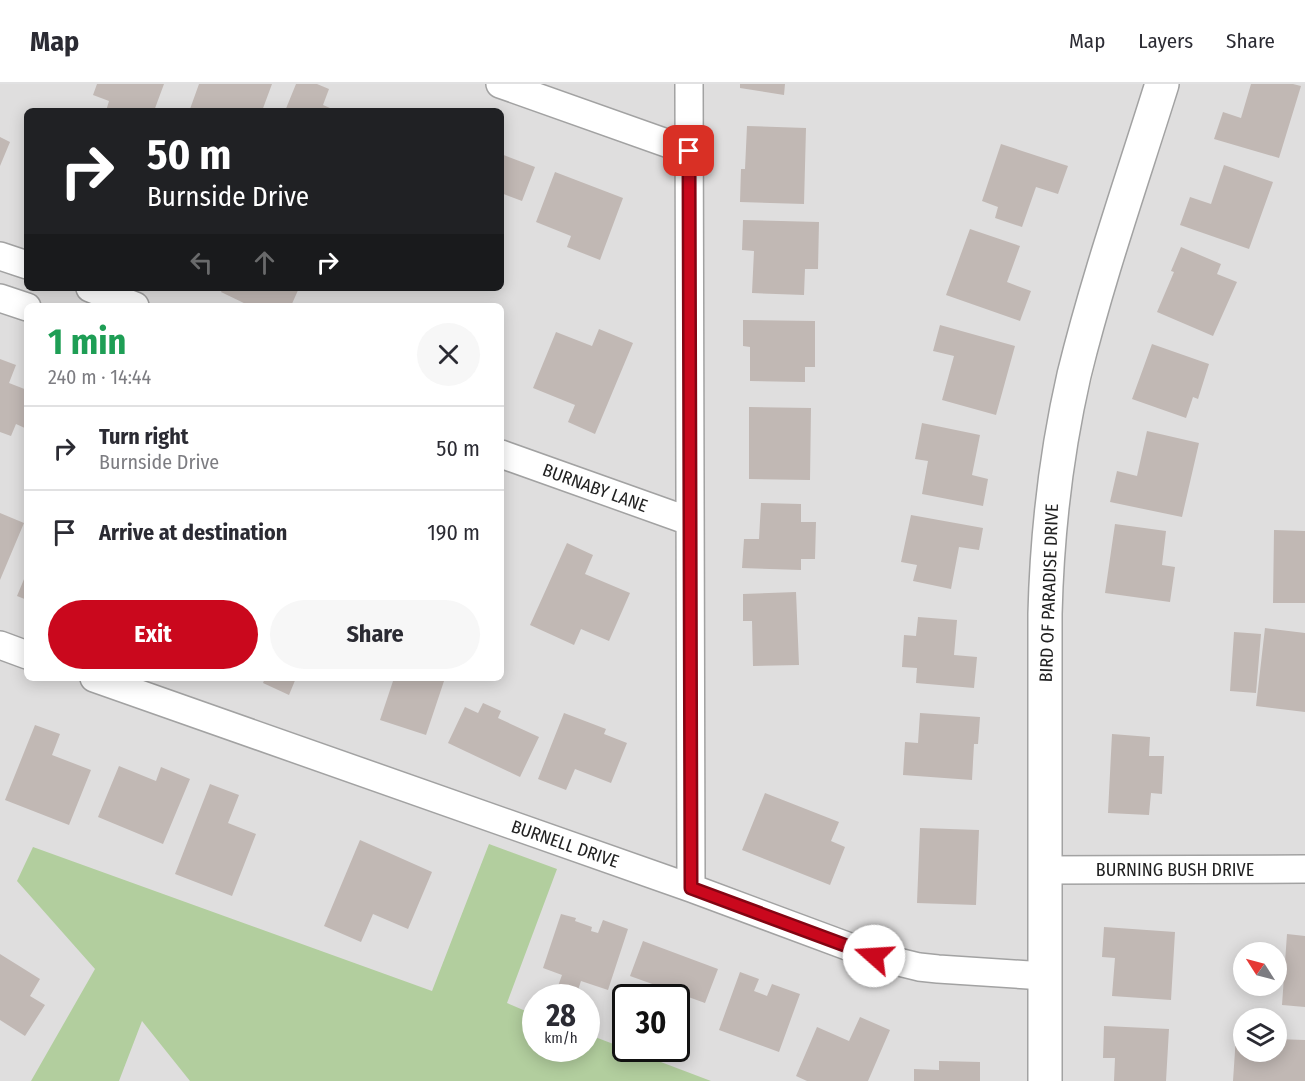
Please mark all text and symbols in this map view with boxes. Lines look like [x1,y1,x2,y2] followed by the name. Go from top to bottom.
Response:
[30,25,79,58] text: Map
[1069,28,1105,54] text: Map
[1138,28,1193,54] text: Layers
[1226,28,1275,54] text: Share
[663,125,714,176] pin
[147,130,231,180] text: 50 m
[48,132,126,210] icon: right
[672,134,705,167] icon: arrive
[147,181,309,213] text: Burnside Drive
[185,246,218,279] icon: left
[248,246,281,279] icon: ahead
[311,246,344,279] icon: right
[48,320,126,364] text: 1 min
[417,323,480,386] button: close
[48,365,151,389] text: 240 m · 14:44
[99,423,188,450] text: Turn right
[48,432,81,465] icon: right
[436,435,480,462] text: 50 m
[99,450,219,474] text: Burnside Drive
[540,459,650,517] street label: BURNABY LANE
[1035,503,1063,683] street label: BIRD OF PARADISE DRIVE
[48,516,81,549] icon: arrive
[99,519,287,546] text: Arrive at destination
[427,519,480,546] text: 190 m
[48,600,258,669] button: Exit
[270,600,480,669] button: Share
[508,815,622,873] street label: BURNELL DRIVE
[1096,859,1254,881] street label: BURNING BUSH DRIVE
[842,924,906,988] position arrow
[1233,942,1287,996] north arrow
[1233,942,1287,1062] map controls
[612,984,690,1062] speed limit sign: 30
[546,998,576,1034] text: 28
[1233,1008,1287,1062] button: layers
[544,1029,578,1047] text: km/h

